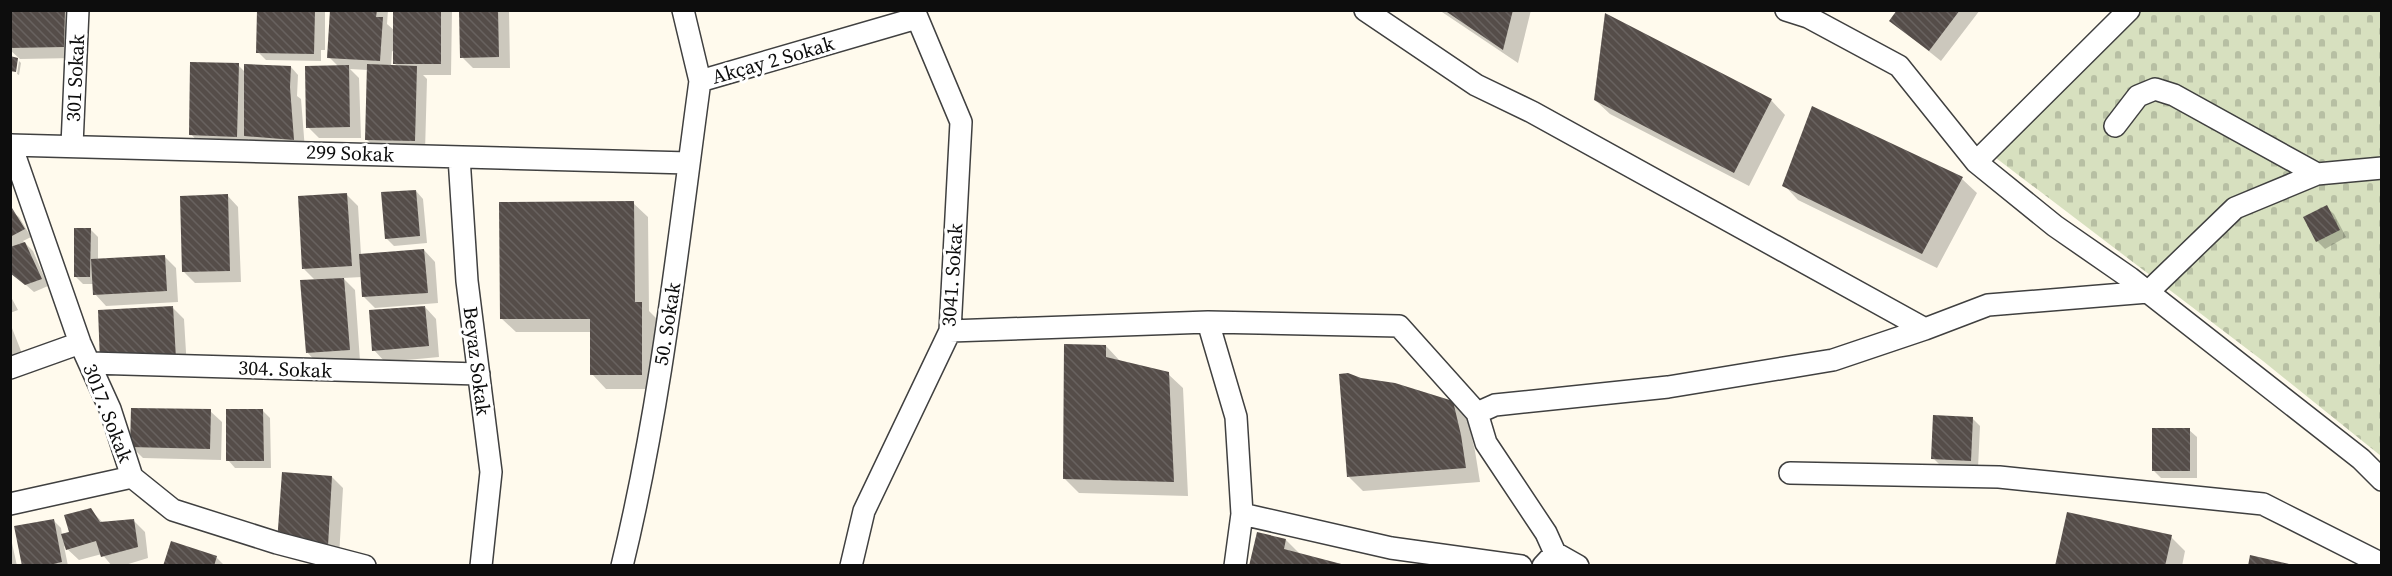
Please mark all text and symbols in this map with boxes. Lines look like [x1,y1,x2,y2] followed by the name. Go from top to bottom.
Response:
[708,29,838,91] street label: Akçay 2 Sokak
[59,33,91,123] street label: 301 Sokak
[306,137,394,169] street label: 299 Sokak
[934,222,970,328] street label: 3041. Sokak
[647,280,687,368] street label: 50. Sokak
[456,305,498,417] street label: Beyaz Sokak
[238,353,332,385] street label: 304. Sokak
[76,360,140,466] street label: 3017. Sokak

